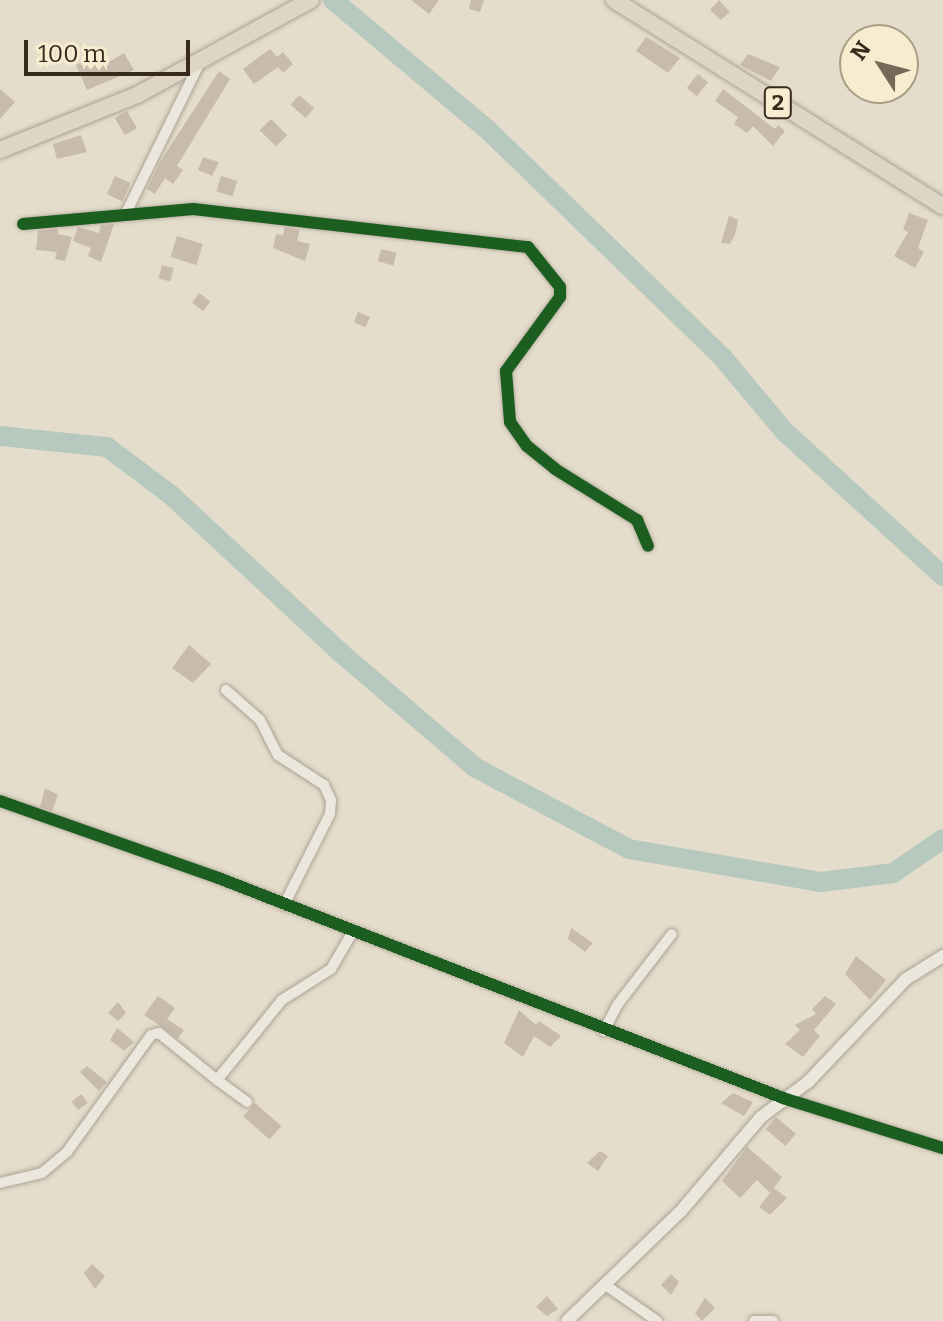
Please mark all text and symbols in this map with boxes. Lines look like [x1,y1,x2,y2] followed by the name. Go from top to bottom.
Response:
[28,24,194,74] scale bar
[839,24,919,104] north arrow
[845,36,877,66] text: N
[38,40,106,68] text: 100 m
[762,85,794,121] road number: 2

